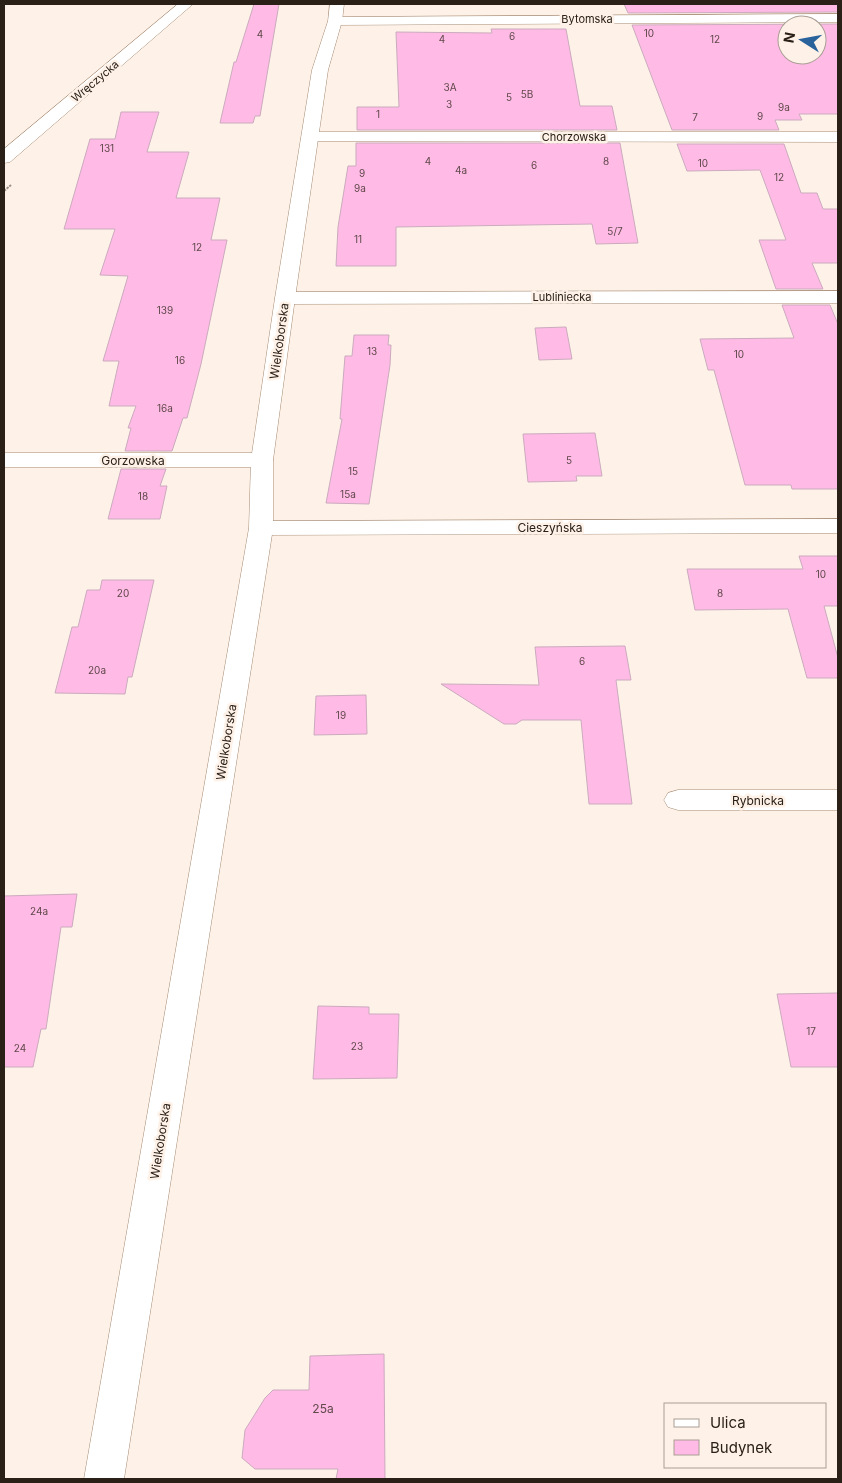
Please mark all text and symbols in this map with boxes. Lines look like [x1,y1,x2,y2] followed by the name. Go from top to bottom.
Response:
[561,12,613,26] street label: Bytomska
[777,15,827,65] north arrow
[644,27,654,39] house number: 10
[257,28,263,40] house number: 4
[509,30,515,42] house number: 6
[779,31,798,44] text: N
[439,33,445,45] house number: 4
[710,33,720,45] house number: 12
[68,57,122,105] street label: Wręczycka
[443,81,457,93] house number: 3A
[521,88,533,100] house number: 5B
[506,91,512,103] house number: 5
[446,98,452,110] house number: 3
[778,101,790,113] house number: 9a
[376,108,380,120] house number: 1
[757,110,763,122] house number: 9
[692,111,698,123] house number: 7
[542,130,606,144] street label: Chorzowska
[100,142,114,154] house number: 131
[425,155,431,167] house number: 4
[603,155,609,167] house number: 8
[698,157,708,169] house number: 10
[531,159,537,171] house number: 6
[455,164,467,176] house number: 4a
[359,167,365,179] house number: 9
[774,171,784,183] house number: 12
[354,182,366,194] house number: 9a
[607,225,623,237] house number: 5/7
[354,233,362,245] house number: 11
[192,241,202,253] house number: 12
[533,290,591,304] street label: Lubliniecka
[266,302,292,380] street label: Wielkoborska
[157,304,173,316] house number: 139
[367,345,377,357] house number: 13
[734,348,744,360] house number: 10
[175,354,185,366] house number: 16
[157,402,173,414] house number: 16a
[101,453,165,468] street label: Gorzowska
[566,454,572,466] house number: 5
[348,465,358,477] house number: 15
[340,488,356,500] house number: 15a
[138,490,148,502] house number: 18
[517,520,583,535] street label: Cieszyńska
[816,568,826,580] house number: 10
[117,587,129,599] house number: 20
[717,587,723,599] house number: 8
[579,655,585,667] house number: 6
[88,664,106,676] house number: 20a
[213,703,239,781] street label: Wielkoborska
[336,709,346,721] house number: 19
[732,793,784,808] street label: Rybnicka
[30,905,48,917] house number: 24a
[806,1025,816,1037] house number: 17
[351,1040,363,1052] house number: 23
[14,1042,26,1054] house number: 24
[147,1102,173,1180] street label: Wielkoborska
[312,1401,334,1416] house number: 25a
[664,1403,827,1468] legend
[710,1413,746,1432] text: Ulica
[710,1438,773,1457] text: Budynek

